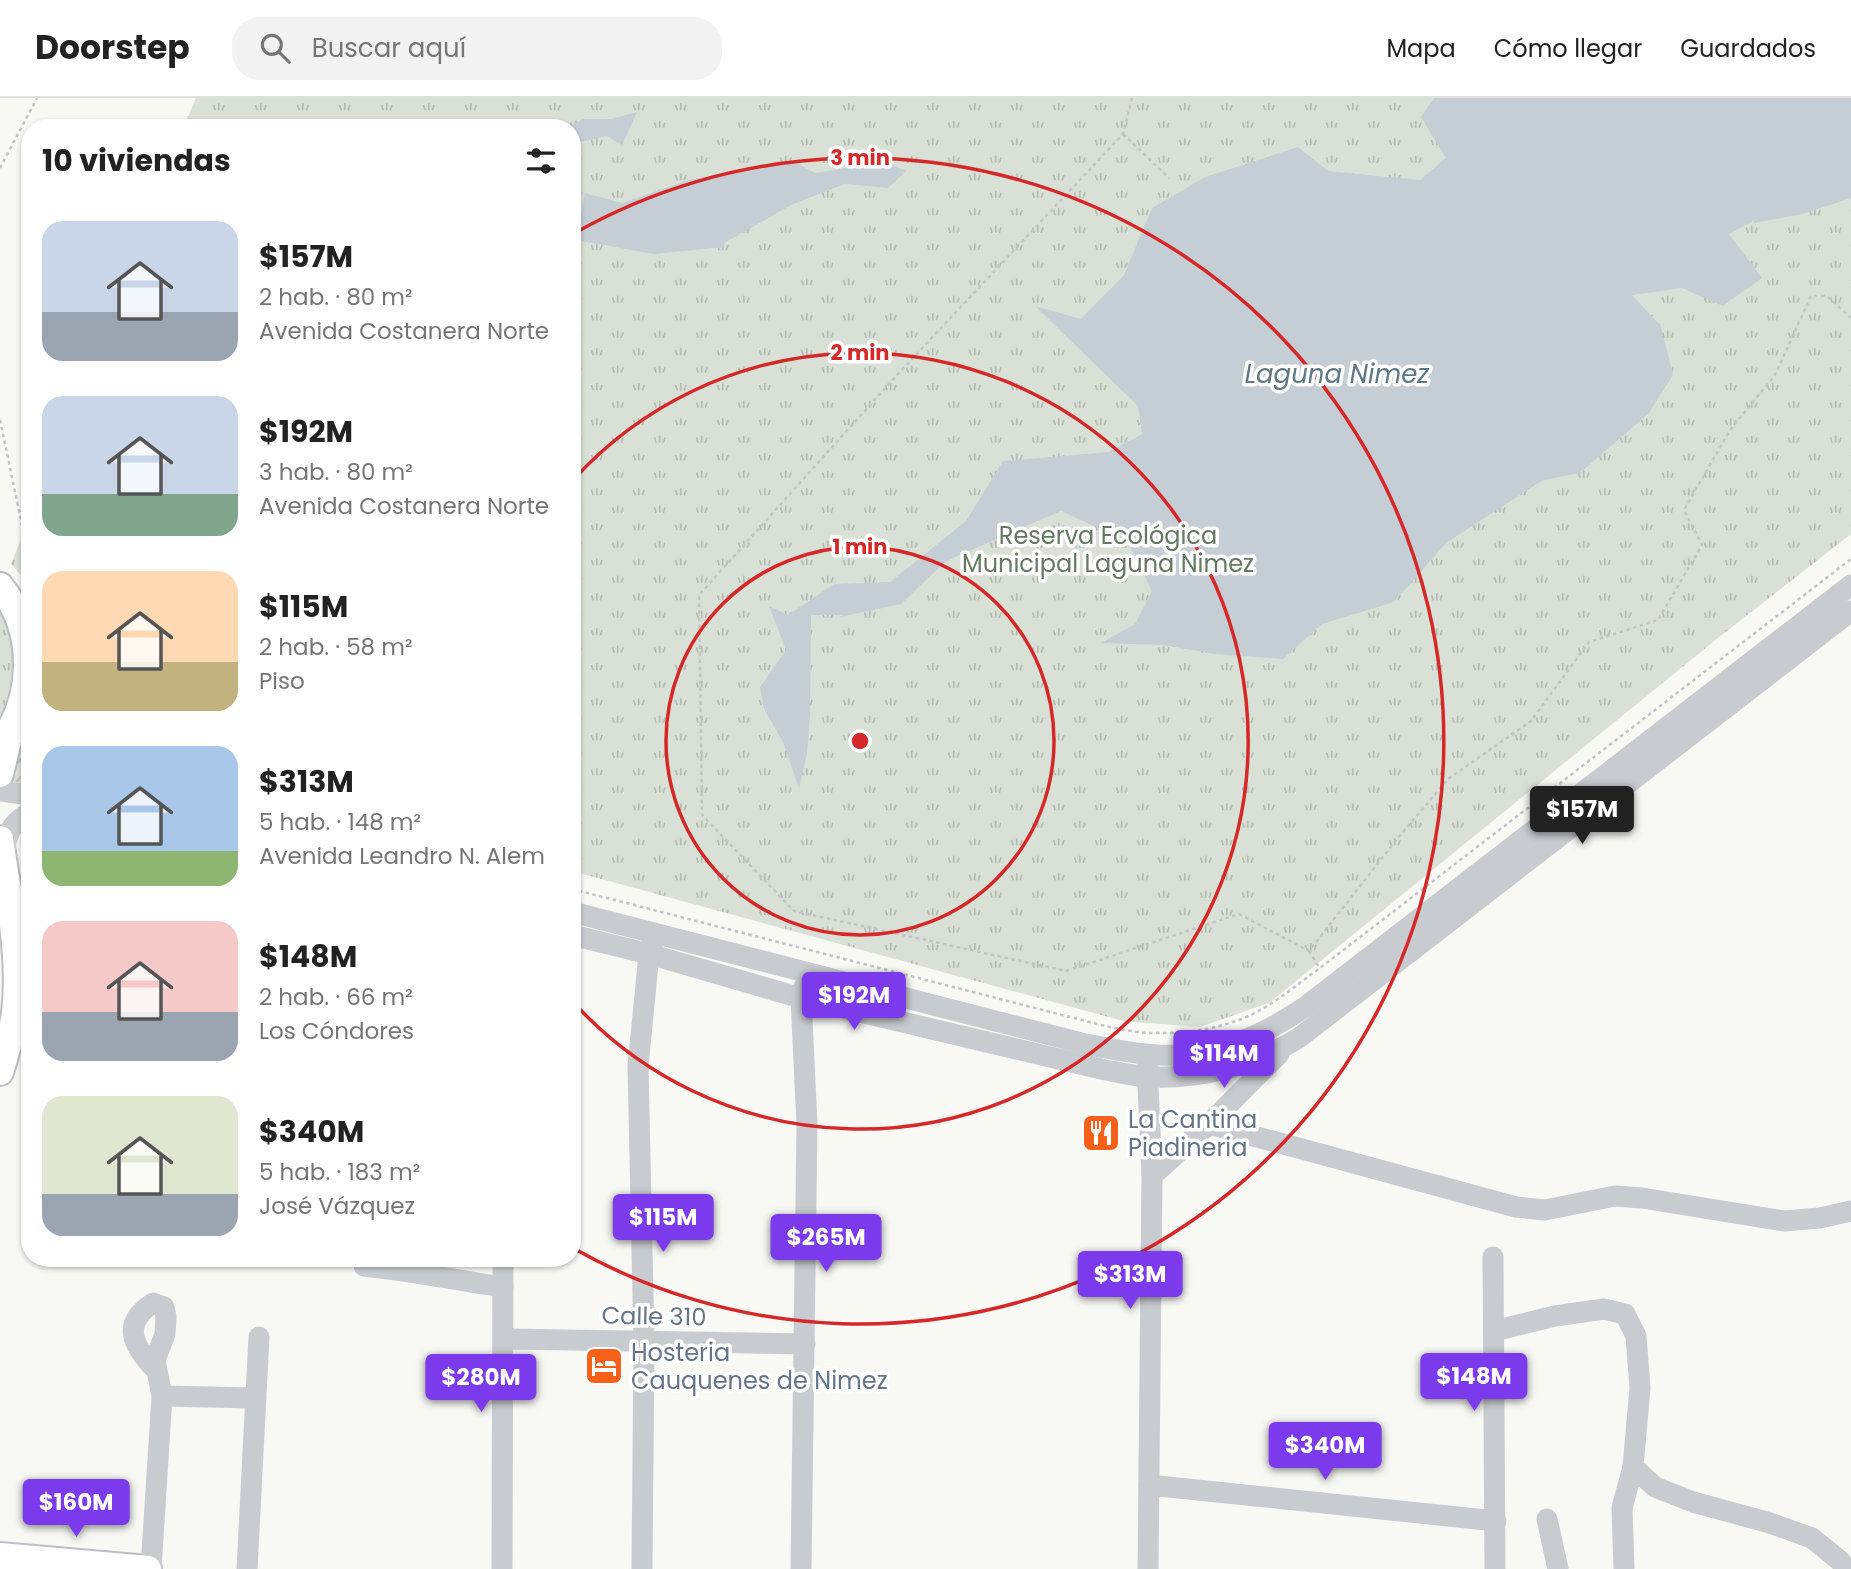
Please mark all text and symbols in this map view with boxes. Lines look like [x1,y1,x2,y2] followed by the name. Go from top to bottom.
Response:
[232,17,722,80] search box
[35,24,190,71] text: Doorstep
[256,29,294,67] icon: search
[312,30,466,66] text: Buscar aquí
[1386,32,1456,65] text: Mapa
[1494,32,1642,65] text: Cómo llegar
[1680,32,1816,65] text: Guardados
[42,139,231,182] text: 10 viviendas
[522,142,560,180] icon: filters
[830,143,890,172] text: 3 min
[259,235,353,278] text: $157M
[98,249,182,333] icon: home
[259,281,413,313] text: 2 hab. · 80 m²
[259,315,549,347] text: Avenida Costanera Norte
[830,338,890,367] text: 2 min
[1245,356,1429,392] water label: Laguna Nimez
[259,410,353,453] text: $192M
[98,424,182,508] icon: home
[259,456,413,488] text: 3 hab. · 80 m²
[259,490,549,522] text: Avenida Costanera Norte
[962,519,1254,580] park label: Reserva Ecológica Municipal Laguna Nimez
[833,532,887,561] text: 1 min
[259,585,348,628] text: $115M
[98,599,182,683] icon: home
[259,631,413,663] text: 2 hab. · 58 m²
[259,665,305,697] text: Piso
[848,729,872,753] centre of rings
[259,760,354,803] text: $313M
[98,774,182,858] icon: home
[1533,786,1631,846] pin: $157M
[1546,793,1618,825] text: $157M
[259,806,421,838] text: 5 hab. · 148 m²
[259,840,545,872] text: Avenida Leandro N. Alem
[259,935,357,978] text: $148M
[98,949,182,1033] icon: home
[805,972,903,1032] pin: $192M
[818,979,890,1011] text: $192M
[259,981,413,1013] text: 2 hab. · 66 m²
[259,1015,414,1047] text: Los Cóndores
[1175,1030,1273,1090] pin: $114M
[1189,1037,1259,1069] text: $114M
[1128,1103,1257,1164] place label: La Cantina Piadineria
[259,1110,364,1153] text: $340M
[1080,1112,1122,1154] restaurant icon: La Cantina Piadineria
[98,1124,182,1208] icon: home
[259,1156,420,1188] text: 5 hab. · 183 m²
[259,1190,415,1222] text: José Vázquez
[614,1194,712,1254] pin: $115M
[629,1201,697,1233] text: $115M
[777,1214,875,1274] pin: $265M
[787,1221,865,1253] text: $265M
[1081,1252,1179,1311] pin: $313M
[1094,1258,1166,1290] text: $313M
[601,1299,707,1333] street label: Calle 310
[631,1336,888,1397] place label: Hosteria Cauquenes de Nimez
[583,1345,625,1387] hotel icon: Hosteria Cauquenes de Nimez
[432,1354,530,1414] pin: $280M
[1425,1354,1523,1413] pin: $148M
[1436,1360,1512,1392] text: $148M
[441,1361,521,1393] text: $280M
[1276,1422,1374,1482] pin: $340M
[1285,1429,1365,1461] text: $340M
[27,1480,125,1539] pin: $160M
[39,1486,113,1518] text: $160M

